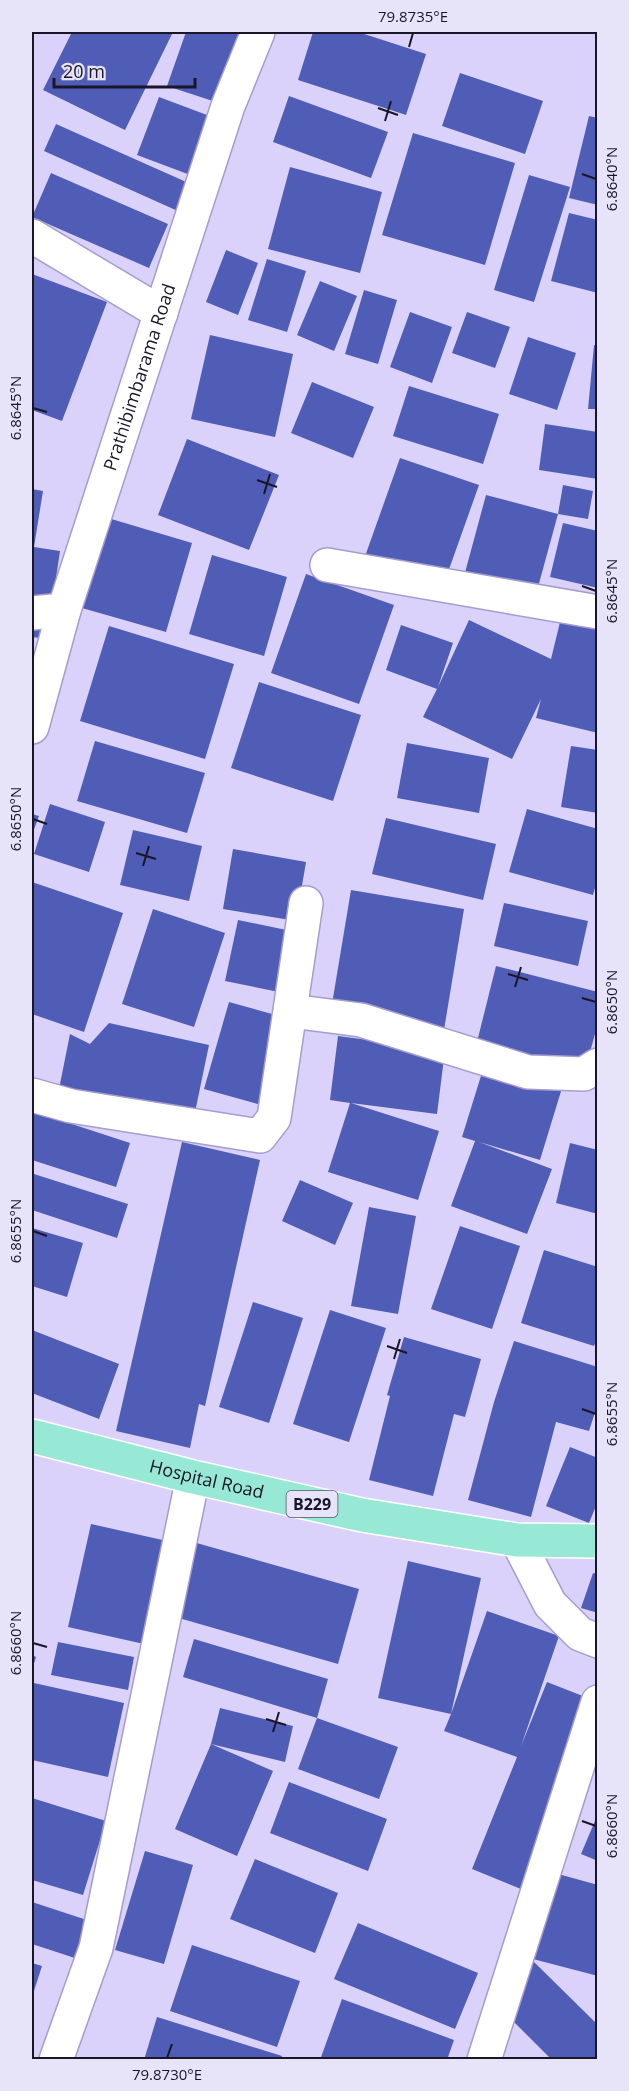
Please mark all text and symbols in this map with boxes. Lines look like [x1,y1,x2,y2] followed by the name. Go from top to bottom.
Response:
[378,6,448,26] text: 79.8735°E
[54,51,195,89] scale bar
[63,59,105,83] text: 20 m
[601,147,621,211] text: 6.8640°N
[97,280,180,474] street label: Prathibimbarama Road
[5,376,25,440] text: 6.8645°N
[601,559,621,623] text: 6.8645°N
[5,787,25,851] text: 6.8650°N
[601,970,621,1034] text: 6.8650°N
[5,1199,25,1263] text: 6.8655°N
[601,1382,621,1446] text: 6.8655°N
[147,1453,266,1504] street label: Hospital Road
[286,1491,338,1517] road number: B229
[5,1611,25,1675] text: 6.8660°N
[601,1794,621,1858] text: 6.8660°N
[132,2064,202,2084] text: 79.8730°E

